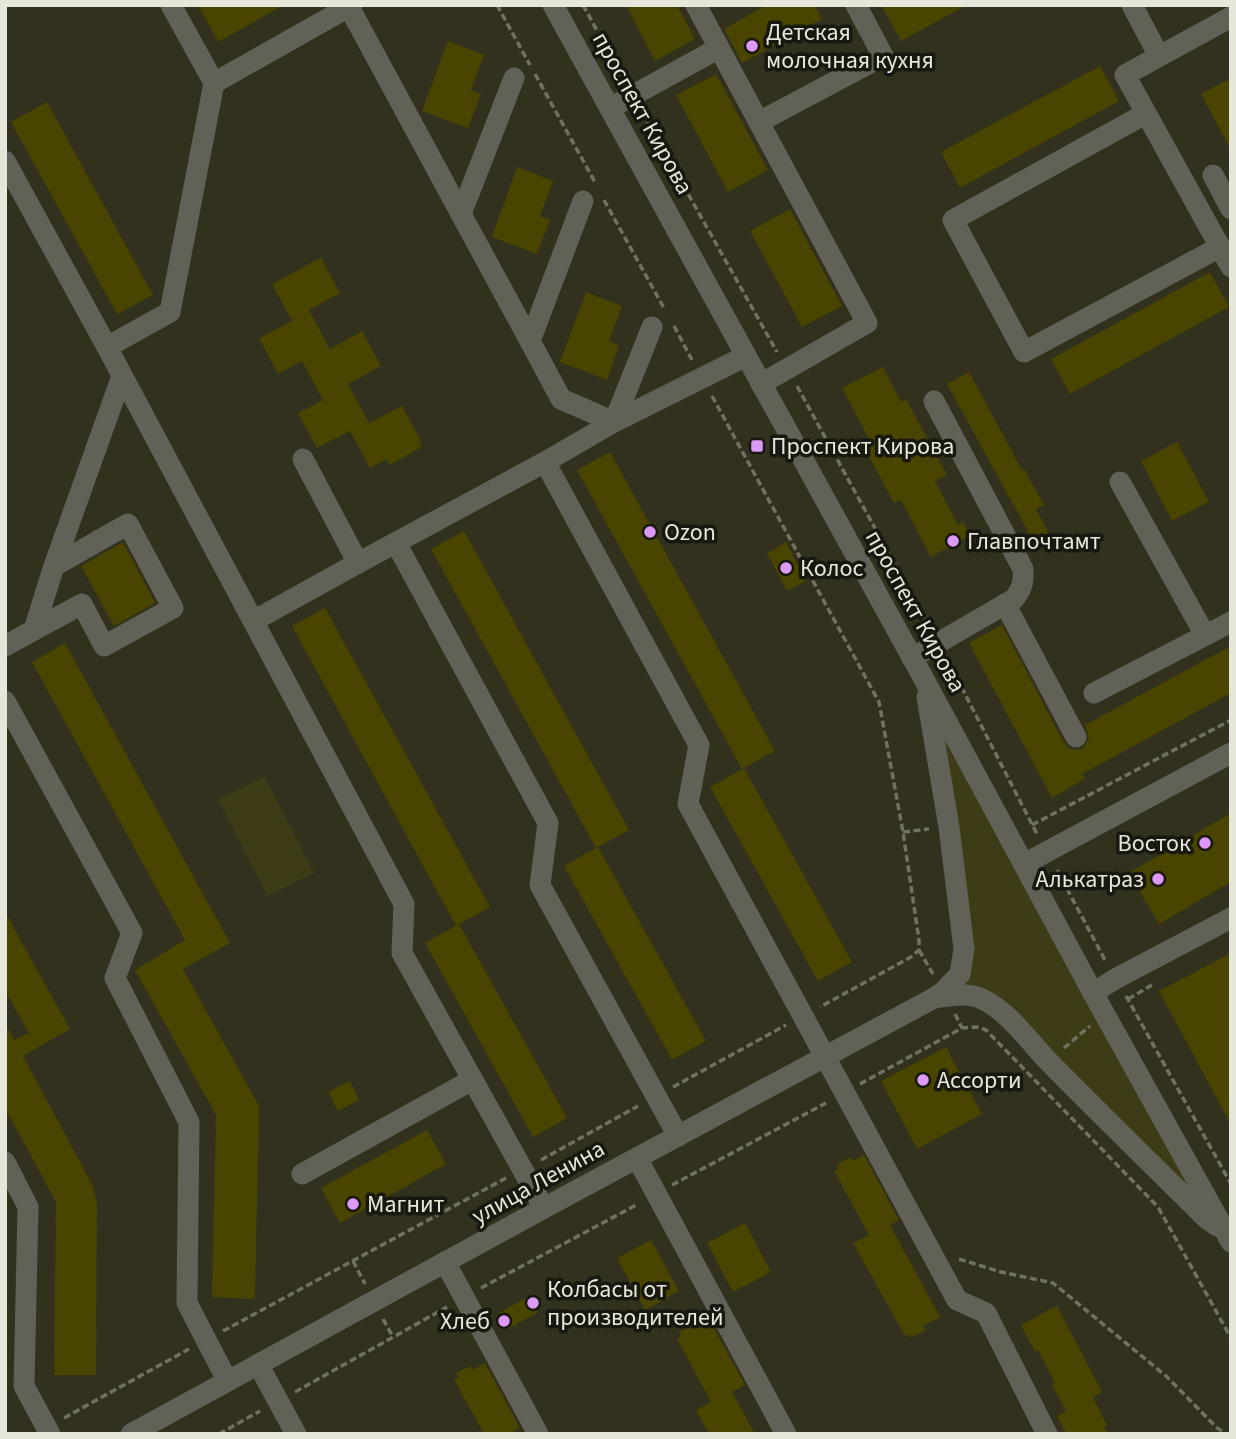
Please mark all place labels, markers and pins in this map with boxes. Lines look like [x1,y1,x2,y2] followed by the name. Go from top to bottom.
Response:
[766,15,934,78] place label: Детская молочная кухня
[744,38,760,54] marker: Детская молочная кухня
[771,429,954,464] place label: Проспект Кирова
[749,438,765,454] marker: Проспект Кирова
[664,515,716,550] place label: Ozon
[642,524,658,540] marker: Ozon
[967,524,1101,559] place label: Главпочтамт
[945,533,961,549] marker: Главпочтамт
[800,551,863,586] place label: Колос
[778,560,794,576] marker: Колос
[1118,826,1191,861] place label: Восток
[1197,835,1213,851] marker: Восток
[1035,862,1144,897] place label: Алькатраз
[1150,871,1166,887] marker: Алькатраз
[937,1063,1021,1098] place label: Ассорти
[915,1072,931,1088] marker: Ассорти
[367,1187,445,1222] place label: Магнит
[345,1196,361,1212] marker: Магнит
[547,1272,723,1335] place label: Колбасы от производителей
[525,1295,541,1311] marker: Колбасы от производителей
[440,1304,490,1339] place label: Хлеб
[496,1313,512,1329] marker: Хлеб

